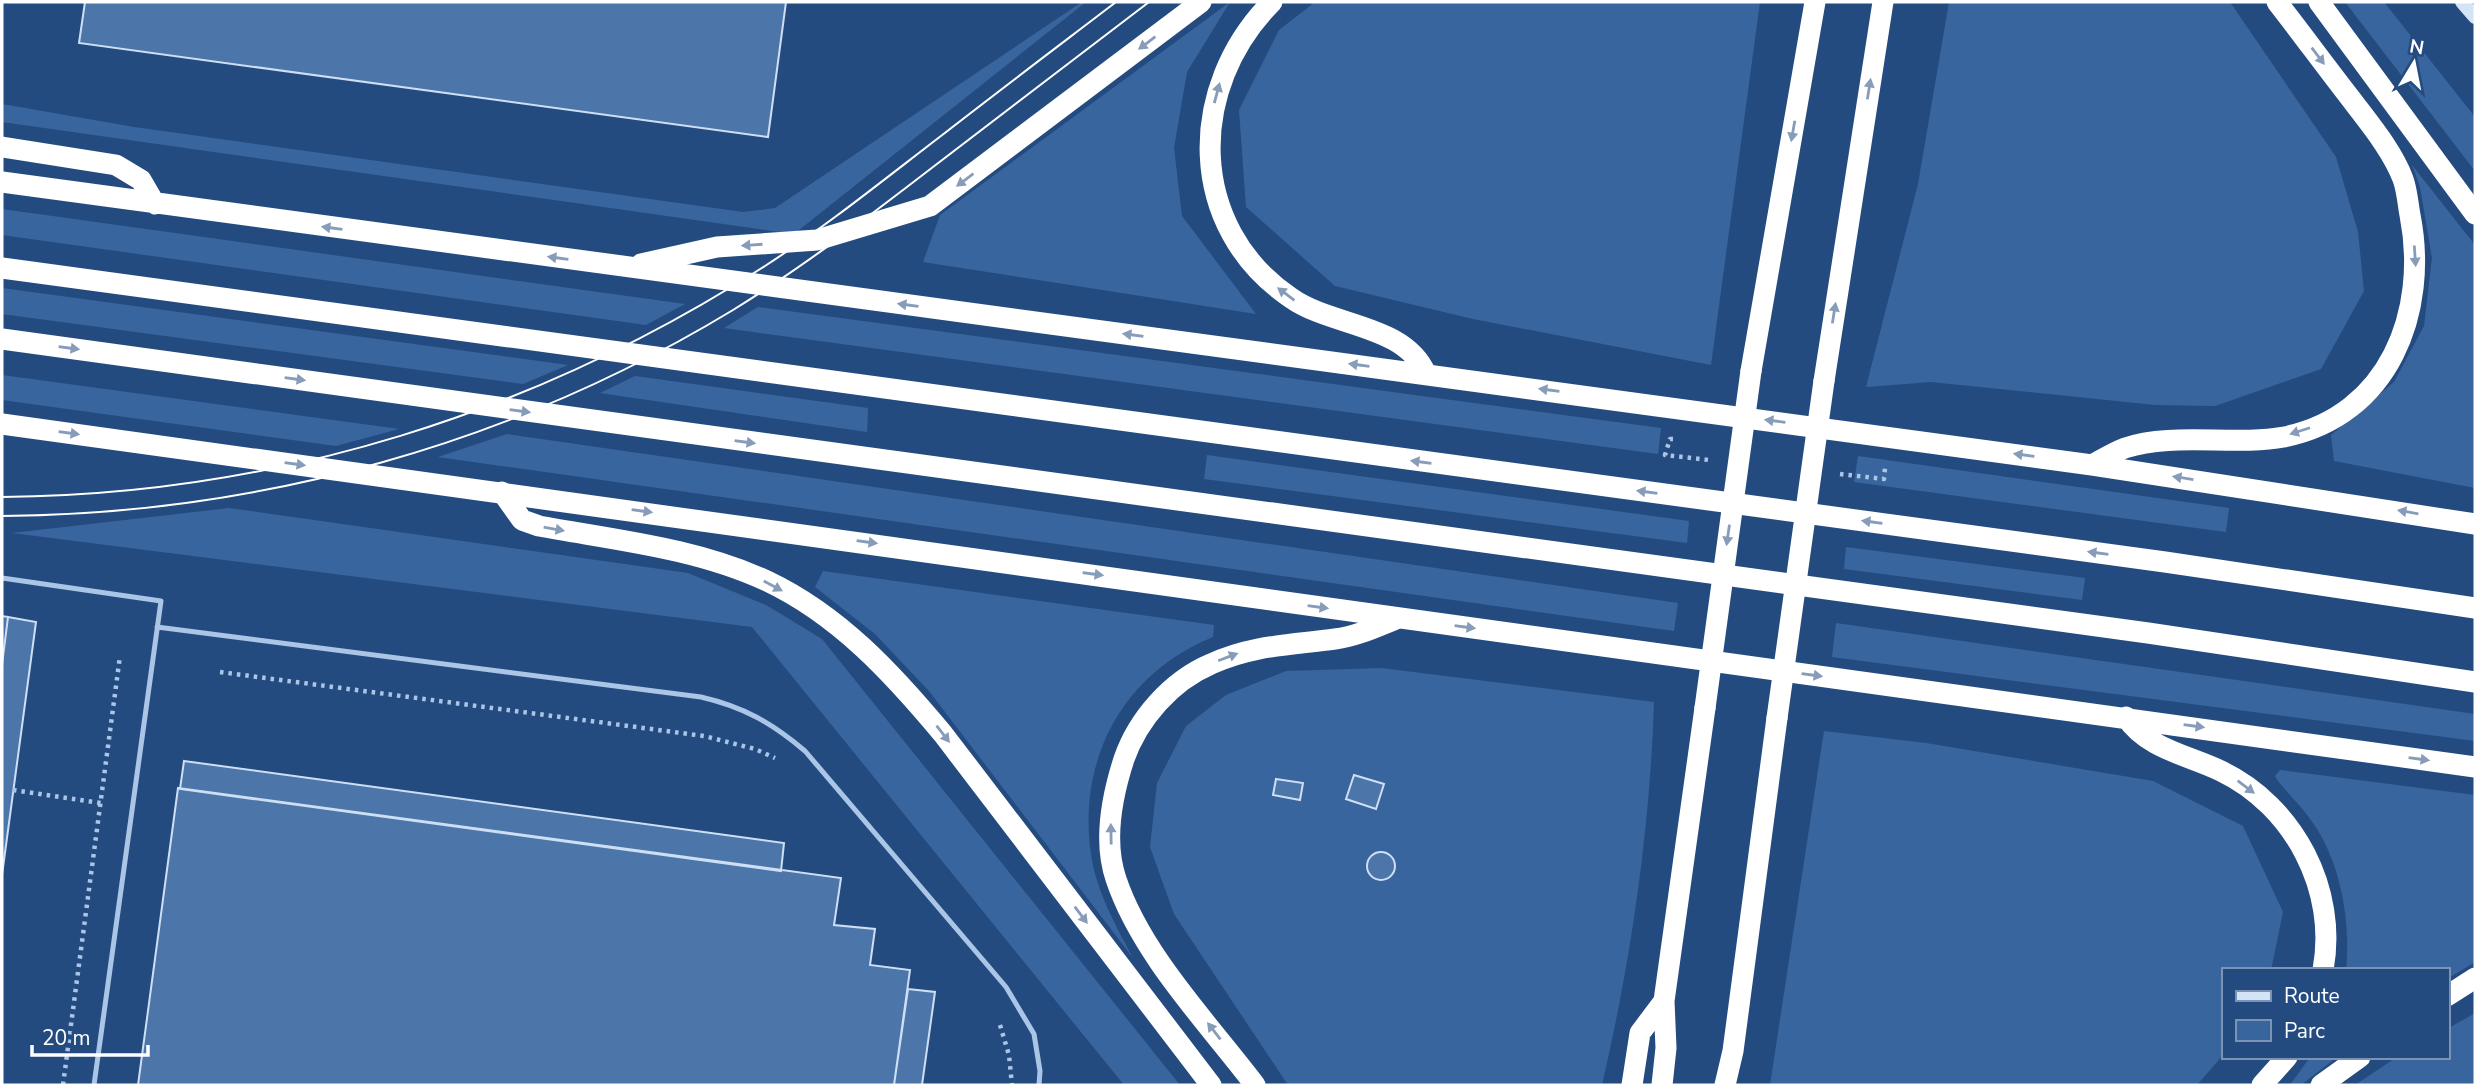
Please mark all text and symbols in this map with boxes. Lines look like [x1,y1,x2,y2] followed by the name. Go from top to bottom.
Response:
[2379,28,2449,98] north arrow
[2408,33,2426,61] text: N
[1138,35,1156,49] one-way arrow
[2311,47,2325,65] one-way arrow
[1864,78,1875,100] one-way arrow
[1212,82,1223,104] one-way arrow
[1787,120,1798,142] one-way arrow
[956,172,974,186] one-way arrow
[321,222,343,233] one-way arrow
[740,239,762,250] one-way arrow
[2410,245,2421,267] one-way arrow
[547,252,569,263] one-way arrow
[1278,287,1296,302] one-way arrow
[896,299,918,310] one-way arrow
[1829,302,1840,324] one-way arrow
[1122,329,1144,340] one-way arrow
[58,343,80,354] one-way arrow
[1348,359,1370,370] one-way arrow
[284,374,306,385] one-way arrow
[1538,384,1560,395] one-way arrow
[509,405,531,416] one-way arrow
[1763,415,1785,426] one-way arrow
[2290,427,2311,437] one-way arrow
[59,428,81,439] one-way arrow
[735,437,757,448] one-way arrow
[2013,450,2035,461] one-way arrow
[1410,456,1432,467] one-way arrow
[284,459,306,470] one-way arrow
[2172,472,2194,483] one-way arrow
[1636,486,1658,497] one-way arrow
[631,506,653,517] one-way arrow
[2397,506,2419,517] one-way arrow
[1861,517,1883,528] one-way arrow
[543,524,565,535] one-way arrow
[1723,524,1734,546] one-way arrow
[856,537,878,548] one-way arrow
[2087,547,2109,558] one-way arrow
[1082,569,1104,580] one-way arrow
[763,580,783,591] one-way arrow
[1307,601,1329,612] one-way arrow
[1454,621,1476,632] one-way arrow
[1218,651,1239,662] one-way arrow
[1801,670,1823,681] one-way arrow
[2183,721,2205,732] one-way arrow
[935,725,950,743] one-way arrow
[2408,754,2430,765] one-way arrow
[2237,779,2255,794] one-way arrow
[1105,823,1117,845] one-way arrow
[1074,905,1088,924] one-way arrow
[2222,968,2449,1059] legend
[2284,982,2340,1010] text: Route
[32,1014,147,1058] scale bar
[2284,1017,2325,1045] text: Parc
[1207,1022,1221,1040] one-way arrow
[42,1024,91,1052] text: 20 m

